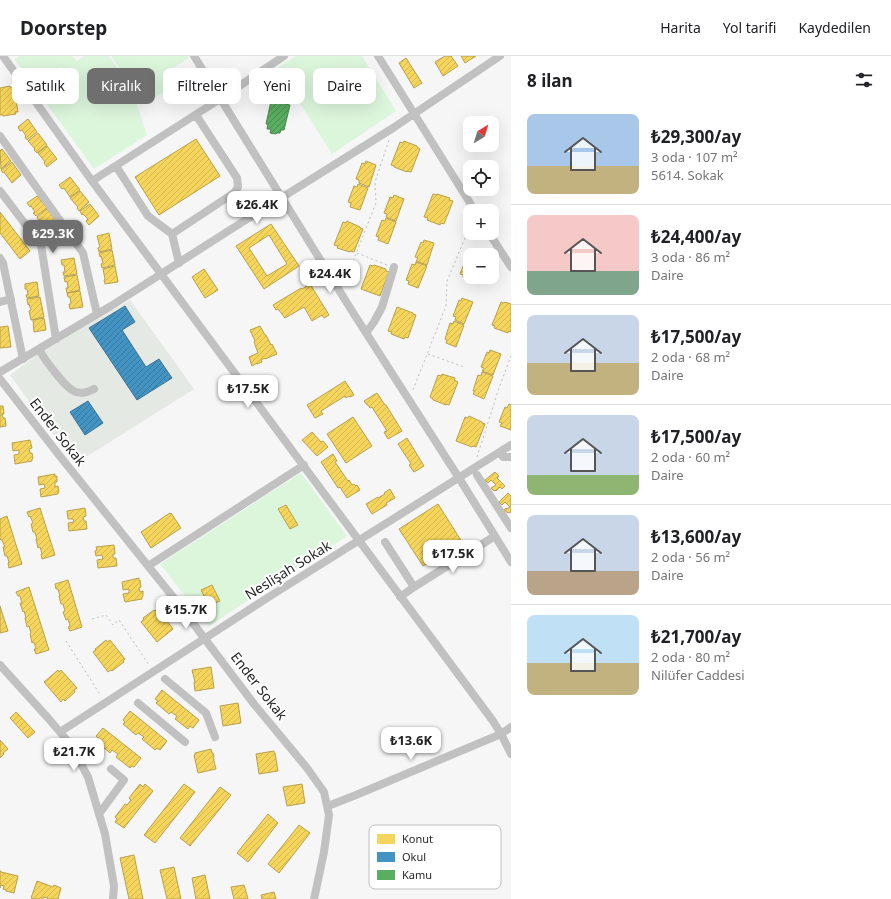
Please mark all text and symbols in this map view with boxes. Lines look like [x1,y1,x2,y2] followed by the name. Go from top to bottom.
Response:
[20,15,107,41] text: Doorstep
[660,18,701,37] text: Harita
[723,18,776,37] text: Yol tarifi
[798,18,871,37] text: Kaydedilen
[12,68,79,104] chip: Satılık
[87,68,155,104] chip: Kiralık
[163,68,241,104] chip: Filtreler
[249,68,305,104] chip: Yeni
[313,68,376,104] chip: Daire
[527,69,573,92] text: 8 ilan
[853,69,875,91] icon: filters
[463,116,499,152] north arrow
[463,116,499,284] map controls
[651,125,741,148] text: ₺29,300/ay
[559,130,607,178] icon: home
[651,148,738,166] text: 3 oda · 107 m²
[463,160,499,196] button: locate
[651,166,724,184] text: 5614. Sokak
[224,191,290,225] pin: ₺26.4K
[236,195,278,213] text: ₺26.4K
[463,204,499,240] button: +
[20,220,86,254] pin: ₺29.3K
[32,224,74,242] text: ₺29.3K
[651,225,741,248] text: ₺24,400/ay
[559,231,607,279] icon: home
[463,248,499,284] button: −
[651,248,730,266] text: 3 oda · 86 m²
[297,260,363,294] pin: ₺24.4K
[309,264,351,282] text: ₺24.4K
[651,266,684,284] text: Daire
[651,325,741,348] text: ₺17,500/ay
[559,331,607,379] icon: home
[651,348,730,366] text: 2 oda · 68 m²
[651,366,684,384] text: Daire
[215,375,281,409] pin: ₺17.5K
[227,379,269,397] text: ₺17.5K
[26,394,91,470] street label: Ender Sokak
[651,425,741,448] text: ₺17,500/ay
[559,431,607,479] icon: home
[651,448,730,466] text: 2 oda · 60 m²
[651,466,684,484] text: Daire
[651,525,741,548] text: ₺13,600/ay
[559,531,607,579] icon: home
[241,535,335,604] street label: Neslişah Sokak
[420,540,486,574] pin: ₺17.5K
[432,544,474,562] text: ₺17.5K
[651,548,730,566] text: 2 oda · 56 m²
[651,566,684,584] text: Daire
[153,596,219,630] pin: ₺15.7K
[165,600,207,618] text: ₺15.7K
[651,625,741,648] text: ₺21,700/ay
[559,631,607,679] icon: home
[227,648,292,724] street label: Ender Sokak
[651,648,730,666] text: 2 oda · 80 m²
[651,666,745,684] text: Nilüfer Caddesi
[378,727,444,761] pin: ₺13.6K
[390,731,432,749] text: ₺13.6K
[41,738,107,772] pin: ₺21.7K
[53,742,95,760] text: ₺21.7K
[369,825,501,889] legend
[402,831,433,846] text: Konut
[402,849,426,864] text: Okul
[402,867,432,882] text: Kamu

